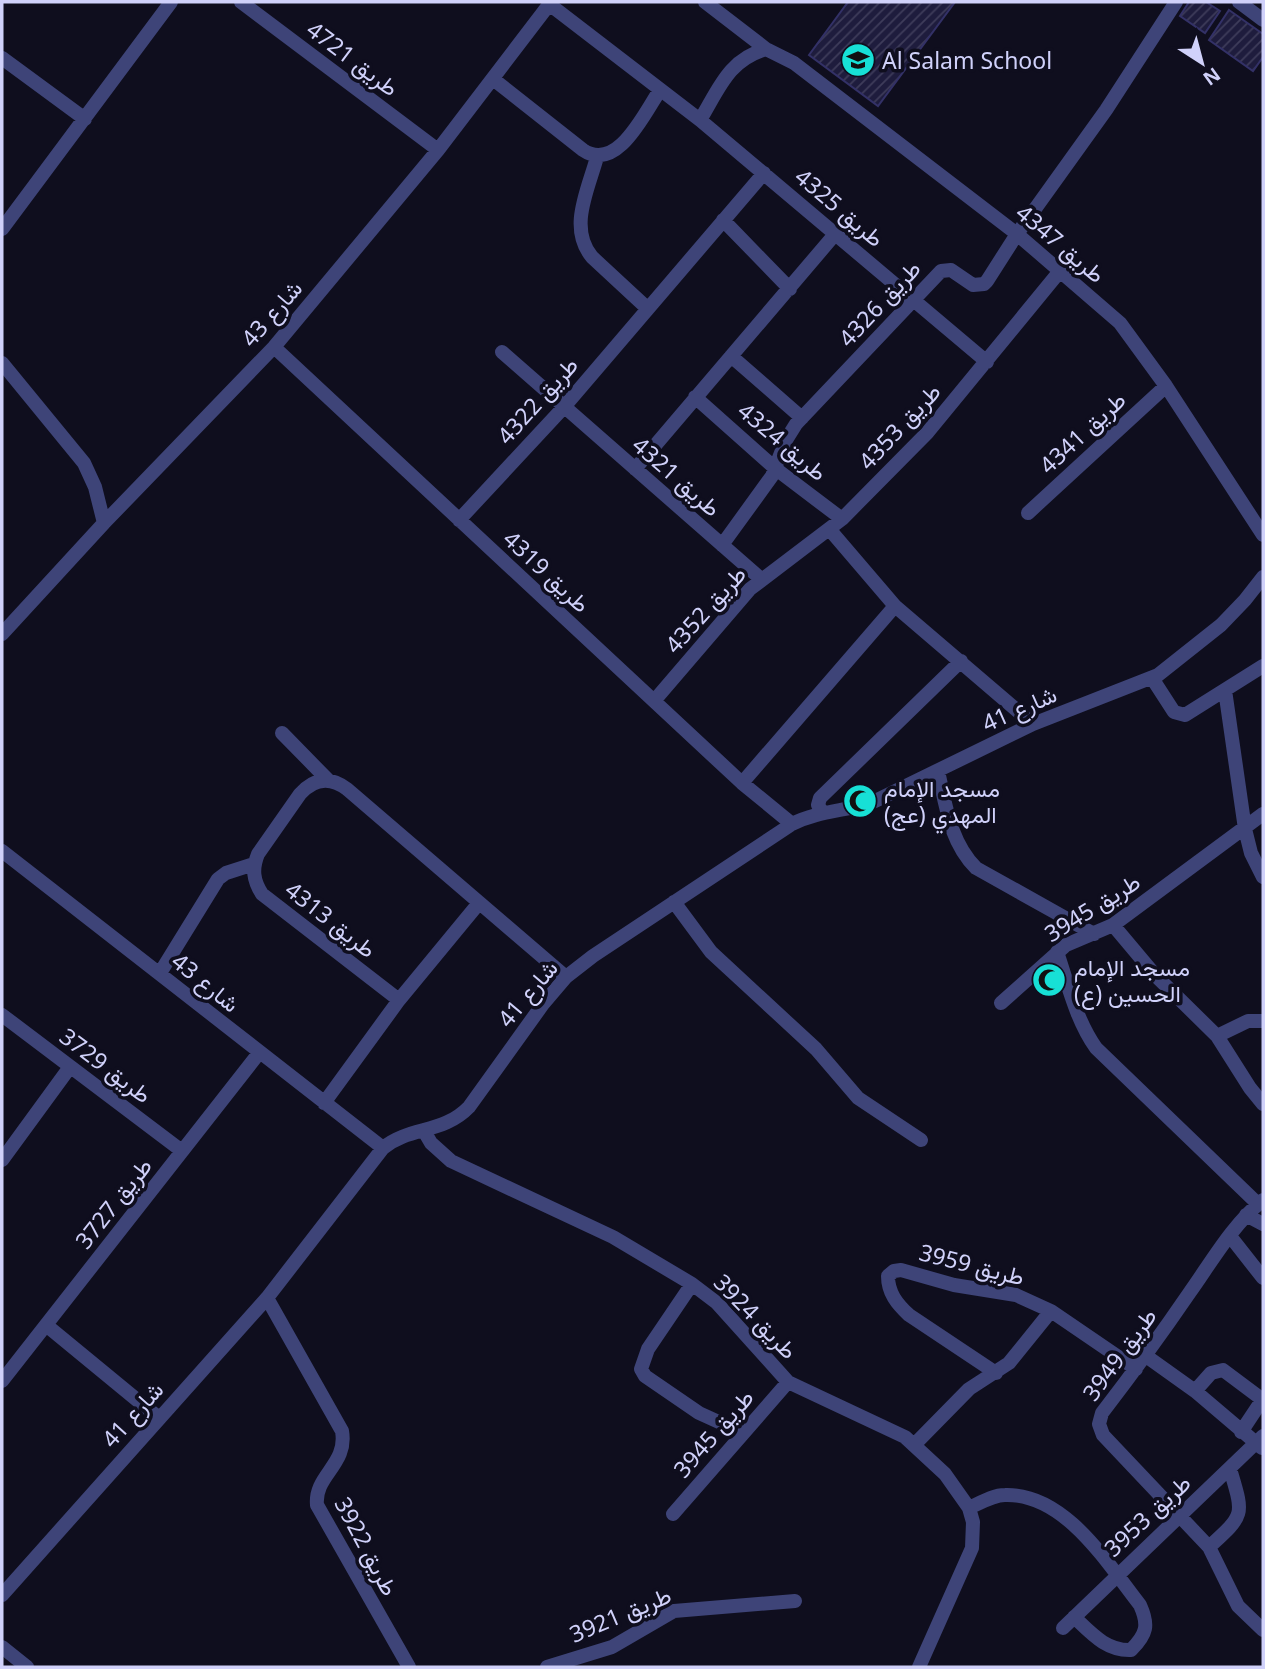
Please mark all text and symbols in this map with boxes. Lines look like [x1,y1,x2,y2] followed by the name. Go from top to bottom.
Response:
[300,13,406,103] street label: طريق 4721
[1167,28,1237,98] north arrow
[839,41,877,79] school or university icon: Al Salam School
[882,44,1052,76] place label: Al Salam School
[1198,62,1226,92] text: N
[789,160,891,254] street label: طريق 4325
[1010,196,1112,290] street label: طريق 4347
[831,253,927,353] street label: طريق 4326
[233,273,310,354] street label: شارع 43
[489,349,585,451] street label: طريق 4322
[851,376,947,476] street label: طريق 4353
[1032,384,1132,480] street label: طريق 4341
[732,394,834,488] street label: طريق 4324
[626,429,728,523] street label: طريق 4321
[497,523,597,619] street label: طريق 4319
[657,558,753,660] street label: طريق 4352
[977,677,1062,740] street label: شارع 41
[884,772,1000,834] place label: مسجد الإمام المهدي (عج)
[841,782,879,820] mosque icon: مسجد الإمام المهدي (عج)
[1038,865,1146,949] street label: طريق 3945
[279,873,383,965] street label: طريق 4313
[165,945,247,1020] street label: شارع 43
[1074,951,1190,1010] place label: مسجد الإمام الحسين (ع)
[489,953,565,1034] street label: شارع 41
[1030,961,1068,999] mosque icon: مسجد الإمام الحسين (ع)
[53,1020,159,1110] street label: طريق 3729
[67,1151,159,1255] street label: طريق 3727
[916,1235,1028,1293] street label: طريق 3959
[707,1266,805,1366] street label: طريق 3924
[1074,1301,1164,1407] street label: طريق 3949
[94,1374,171,1455] street label: شارع 41
[666,1382,760,1484] street label: طريق 3945
[1097,1467,1197,1563] street label: طريق 3953
[328,1491,406,1601] street label: طريق 3922
[564,1578,676,1650] street label: طريق 3921

